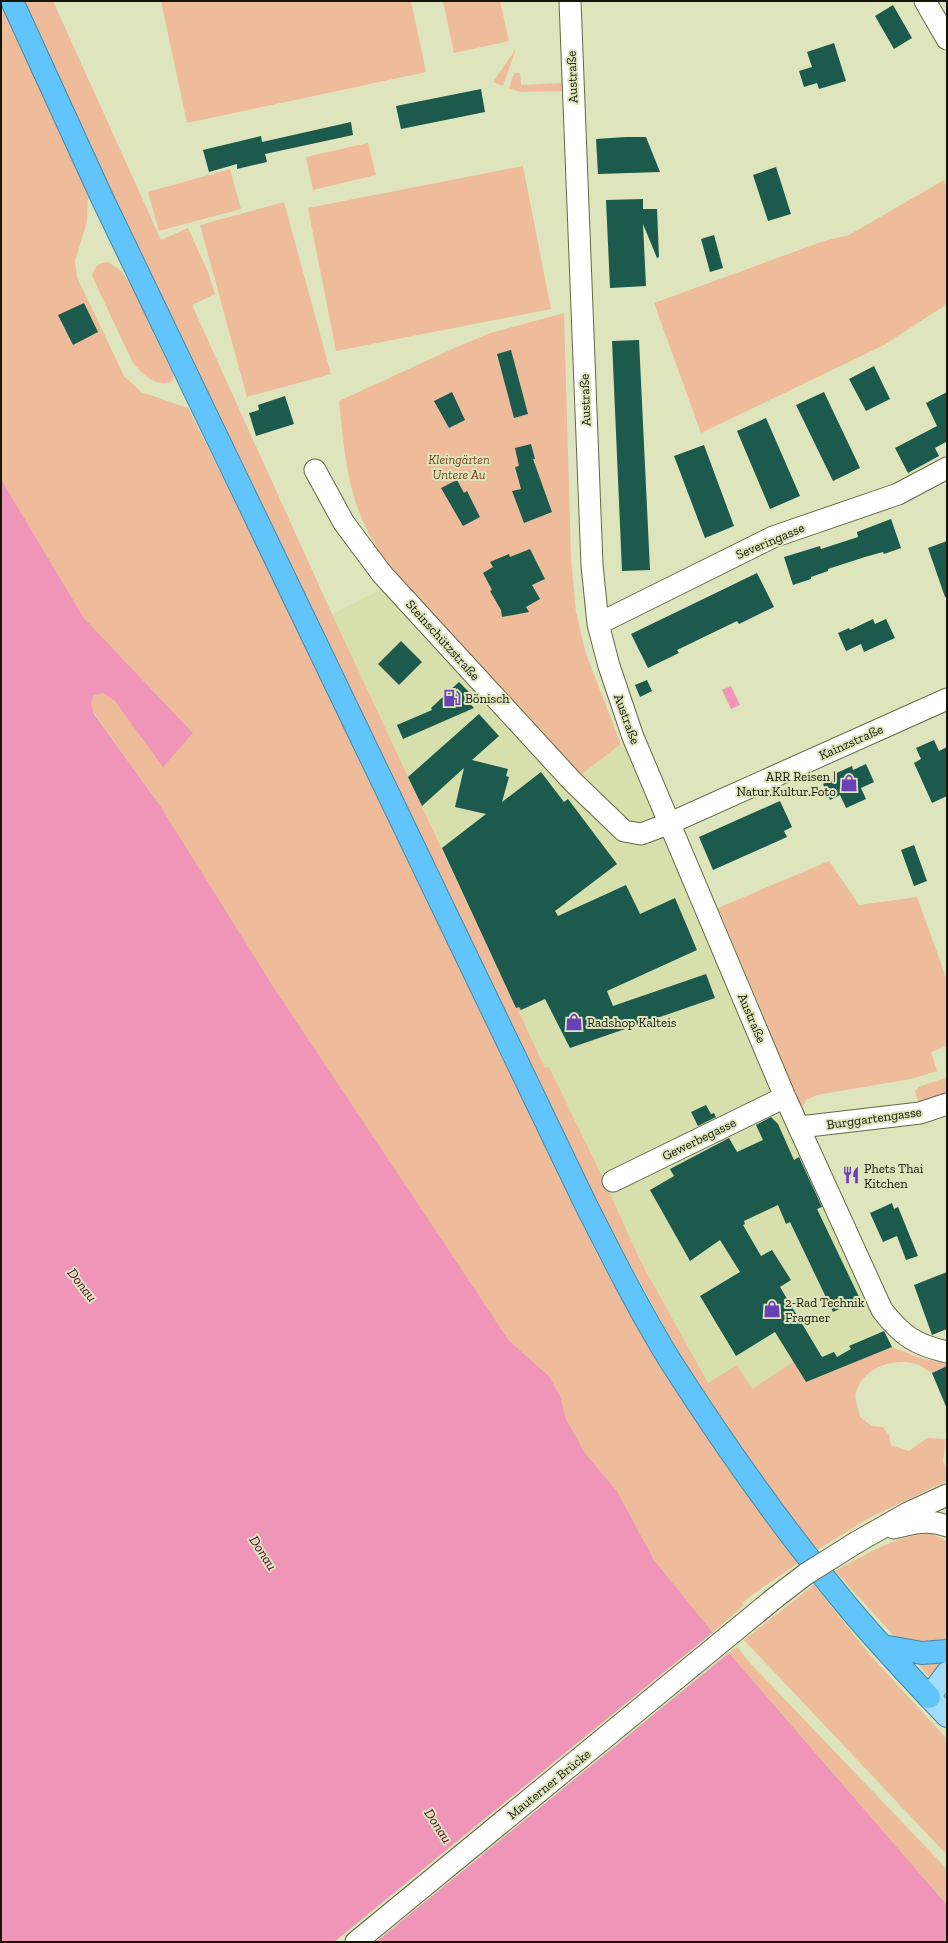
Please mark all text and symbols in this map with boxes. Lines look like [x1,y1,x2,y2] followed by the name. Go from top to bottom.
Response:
[564,51,580,103] street label: Austraße
[577,374,593,426] street label: Austraße
[428,452,490,482] park label: Kleingärten Untere Au
[734,520,806,562] street label: Severingasse
[403,597,483,683] street label: Steinschützstraße
[442,688,462,708] fuel station icon: Bönisch
[465,691,510,706] place label: Bönisch
[611,692,643,746] street label: Austraße
[817,721,885,763] street label: Kainzstraße
[737,769,836,799] place label: ARR Reisen | Natur.Kultur.Foto
[839,773,859,793] shop icon: ARR Reisen | Natur.Kultur.Foto
[735,991,769,1045] street label: Austraße
[564,1012,584,1032] shop icon: Radshop Kalteis
[587,1015,677,1030] place label: Radshop Kalteis
[825,1104,923,1132] street label: Burggartengasse
[660,1115,738,1163] street label: Gewerbegasse
[864,1161,924,1191] place label: Phets Thai Kitchen
[841,1165,861,1185] restaurant icon: Phets Thai Kitchen
[64,1265,100,1305] water label: Donau
[785,1295,865,1325] place label: 2-Rad Technik Fragner
[762,1299,782,1319] shop icon: 2-Rad Technik Fragner
[246,1532,280,1574] water label: Donau
[505,1746,593,1822] street label: Mauterner Brücke
[421,1805,455,1847] water label: Donau

